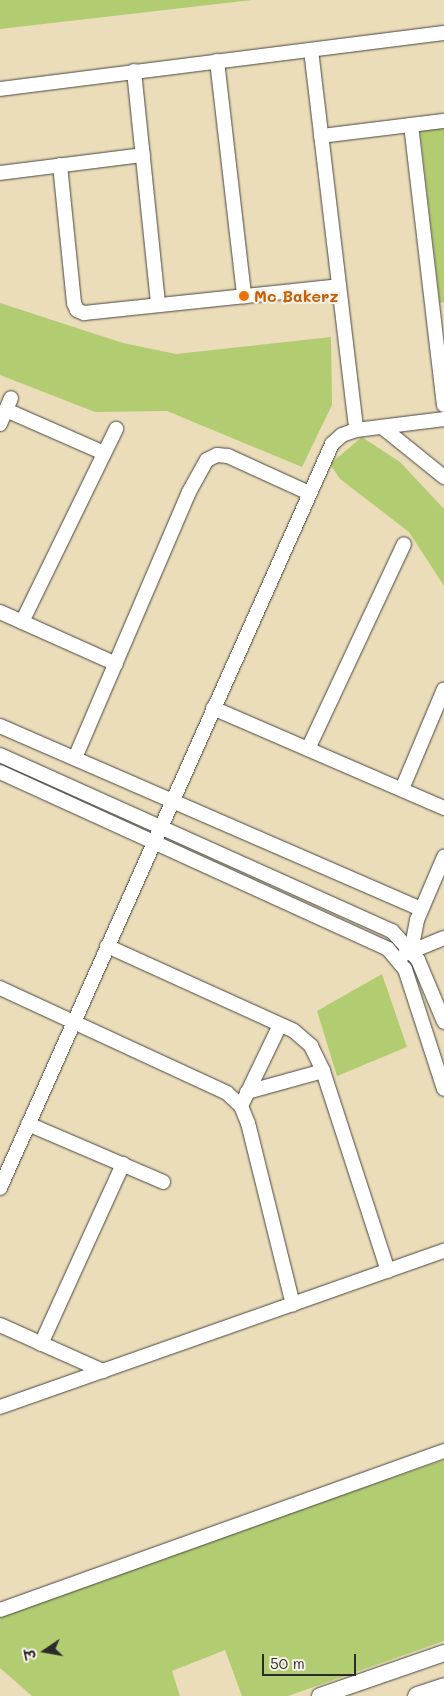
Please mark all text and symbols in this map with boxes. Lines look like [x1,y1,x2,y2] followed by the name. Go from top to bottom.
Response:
[254,286,338,306] place label: Mc Bakerz
[238,290,250,302] marker: Mc Bakerz
[20,1626,70,1676] north arrow
[264,1644,358,1676] scale bar
[20,1648,40,1661] text: उ
[270,1653,305,1673] text: 50 m

